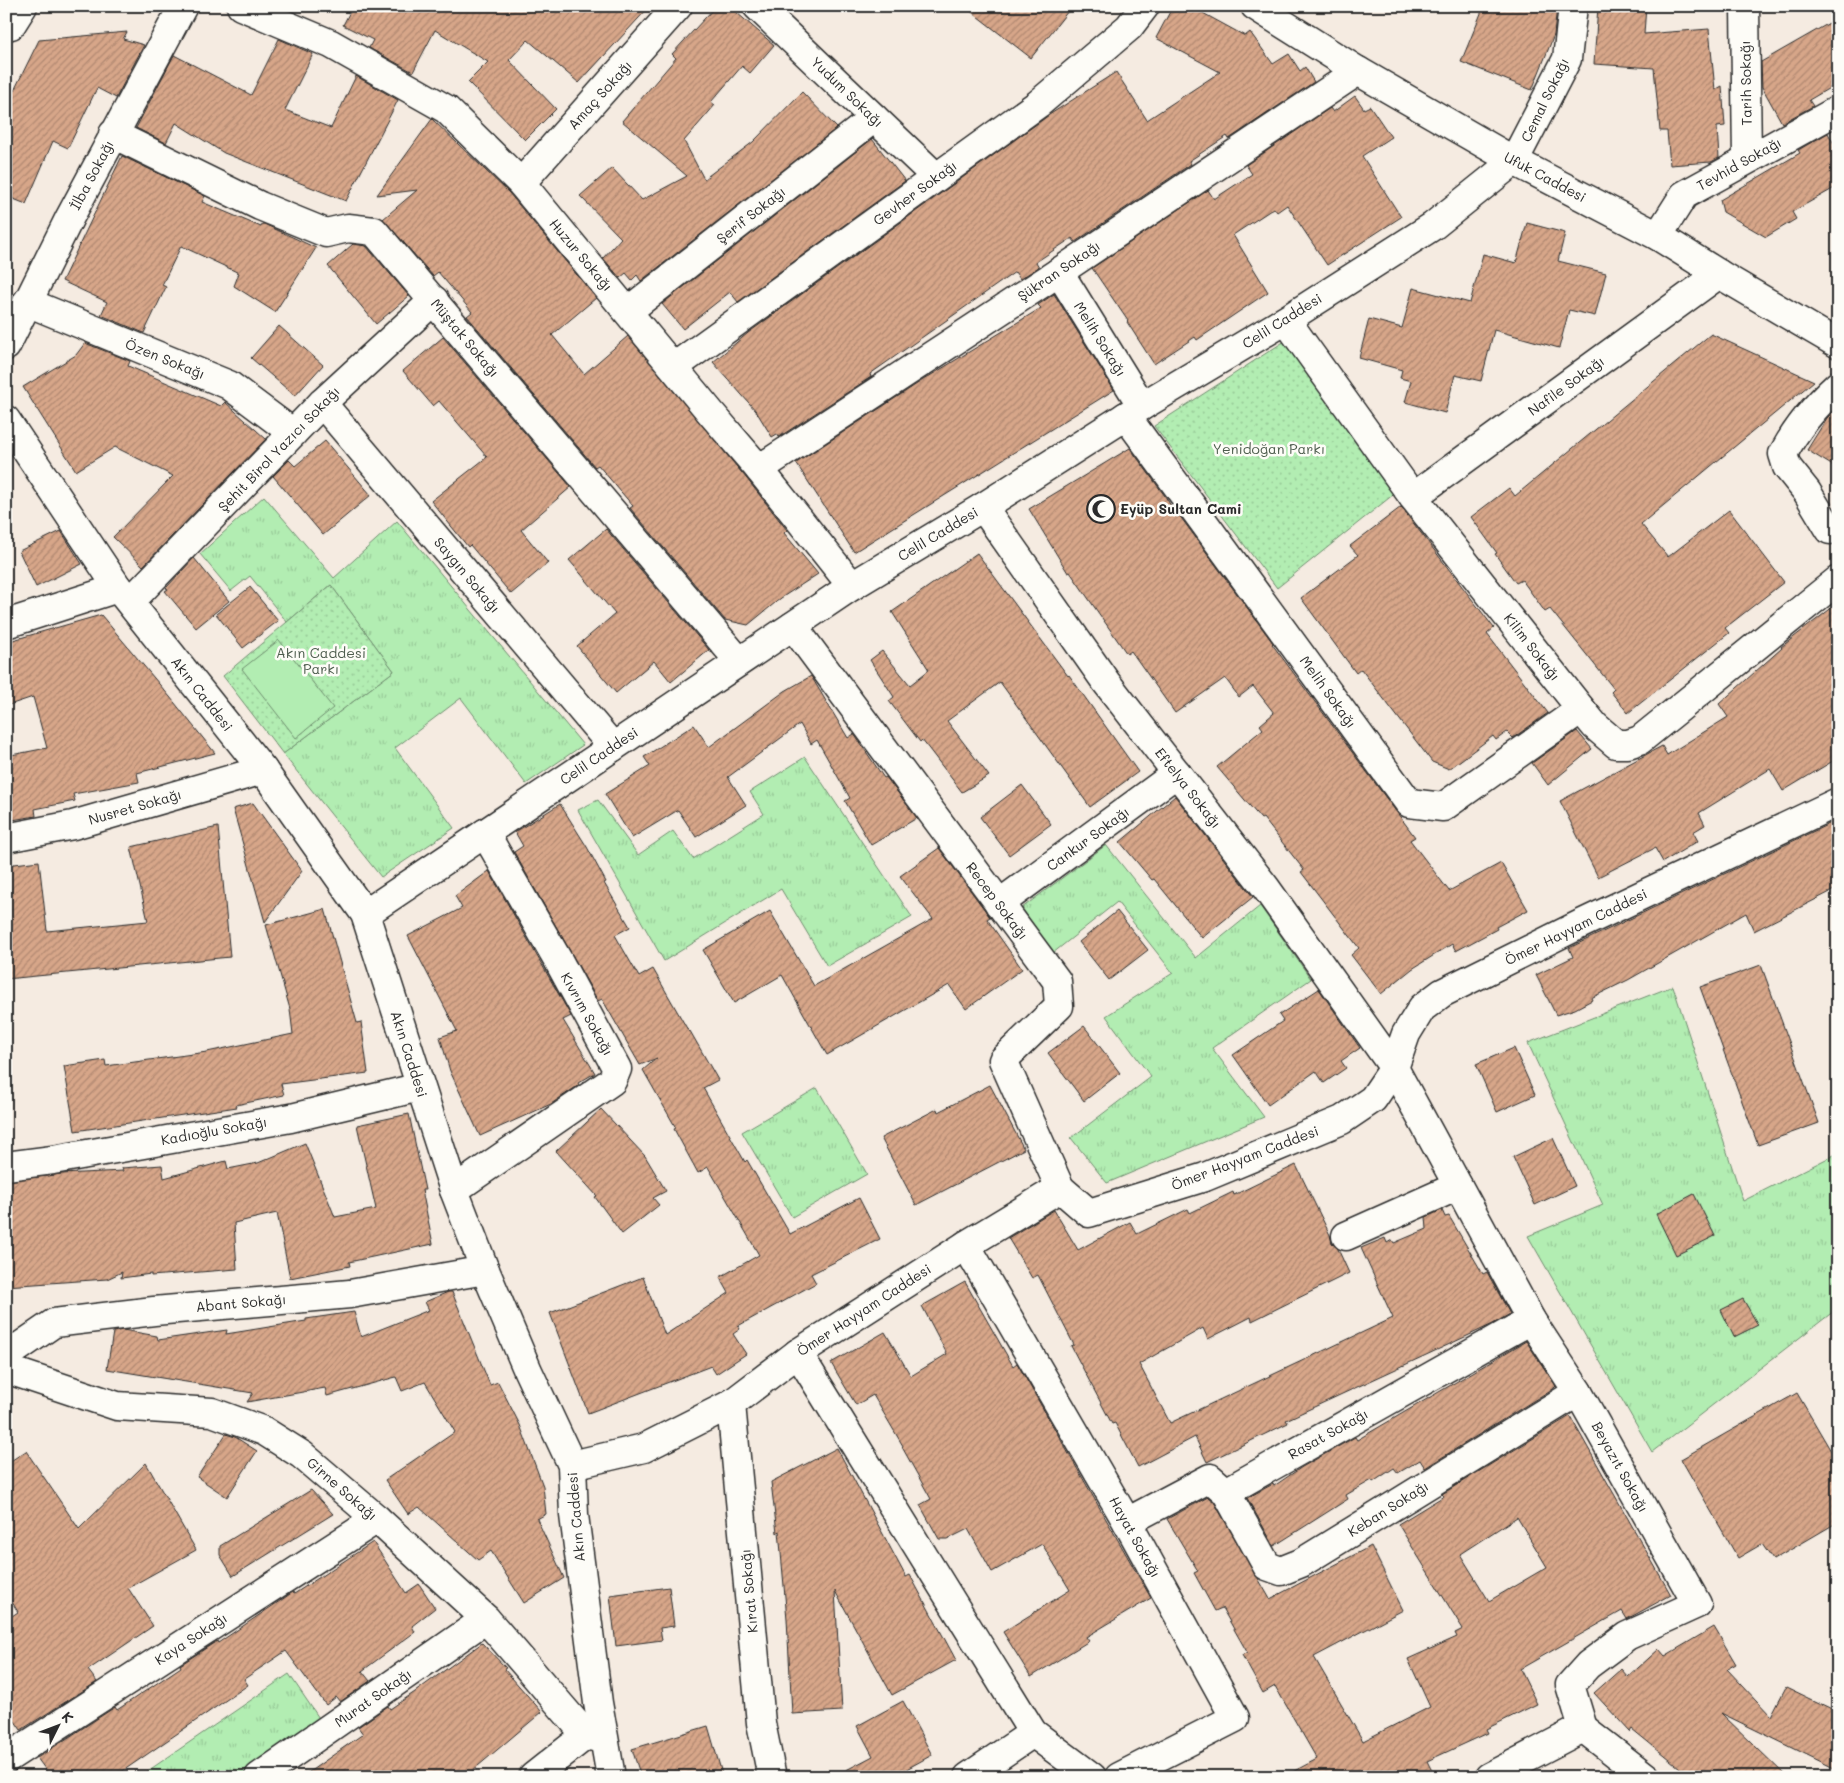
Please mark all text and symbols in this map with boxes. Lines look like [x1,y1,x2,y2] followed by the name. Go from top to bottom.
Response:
[1735,40,1756,126] street label: Tarih Sokağı
[807,52,888,131] street label: Yudum Sokağı
[1516,55,1573,145] street label: Cemal Sokağı
[563,56,636,133] street label: Amaç Sokağı
[1693,132,1785,195] street label: Tevhid Sokağı
[65,136,118,213] street label: İlba Sokağı
[1501,147,1590,206] street label: Ufuk Caddesi
[869,156,960,229] street label: Gevher Sokağı
[712,182,789,248] street label: Şerif Sokağı
[545,214,617,295] street label: Huzur Sokağı
[1014,236,1104,305] street label: Şükran Sokağı
[1238,288,1325,353] street label: Celil Caddesi
[427,294,504,381] street label: Müştak Sokağı
[1070,298,1131,380] street label: Melih Sokağı
[122,334,208,383] street label: Özen Sokağı
[1524,351,1608,420] street label: Nafile Sokağı
[214,382,344,516] street label: Şehit Birol Yazıcı Sokağı
[1213,439,1325,458] park label: Yenidoğan Parkı
[1086,494,1116,524] mosque icon: Eyüp Sultan Cami
[1120,499,1242,518] place label: Eyüp Sultan Cami
[894,502,982,565] street label: Celil Caddesi
[430,533,505,617] street label: Saygın Sokağı
[1500,609,1565,684] street label: Kilim Sokağı
[276,643,366,678] park label: Akın Caddesi Parkı
[167,652,238,735] street label: Akın Caddesi
[1296,652,1361,732] street label: Melih Sokağı
[556,722,642,789] street label: Celil Caddesi
[1151,744,1226,832] street label: Eftelya Sokağı
[86,784,184,829] street label: Nusret Sokağı
[1043,802,1133,875] street label: Cankur Sokağı
[962,858,1033,943] street label: Recep Sokağı
[1501,884,1650,969] street label: Ömer Hayyam Caddesi
[557,969,618,1059] street label: Kıvrım Sokağı
[387,1008,432,1100] street label: Akın Caddesi
[159,1112,268,1149] street label: Kadıoğlu Sokağı
[1168,1121,1321,1194] street label: Ömer Hayyam Caddesi
[793,1259,934,1360] street label: Ömer Hayyam Caddesi
[195,1289,287,1316] street label: Abant Sokağı
[1284,1404,1371,1463] street label: Rasat Sokağı
[1588,1418,1653,1516] street label: Beyazıt Sokağı
[303,1453,382,1524] street label: Girne Sokağı
[562,1471,589,1563] street label: Akın Caddesi
[1344,1476,1432,1541] street label: Keban Sokağı
[1105,1493,1166,1581] street label: Hayat Sokağı
[735,1548,762,1634] street label: Kırat Sokağı
[151,1608,231,1669] street label: Kaya Sokağı
[330,1664,415,1731] street label: Murat Sokağı
[32,1700,82,1750] north arrow
[58,1707,78,1727] text: K

